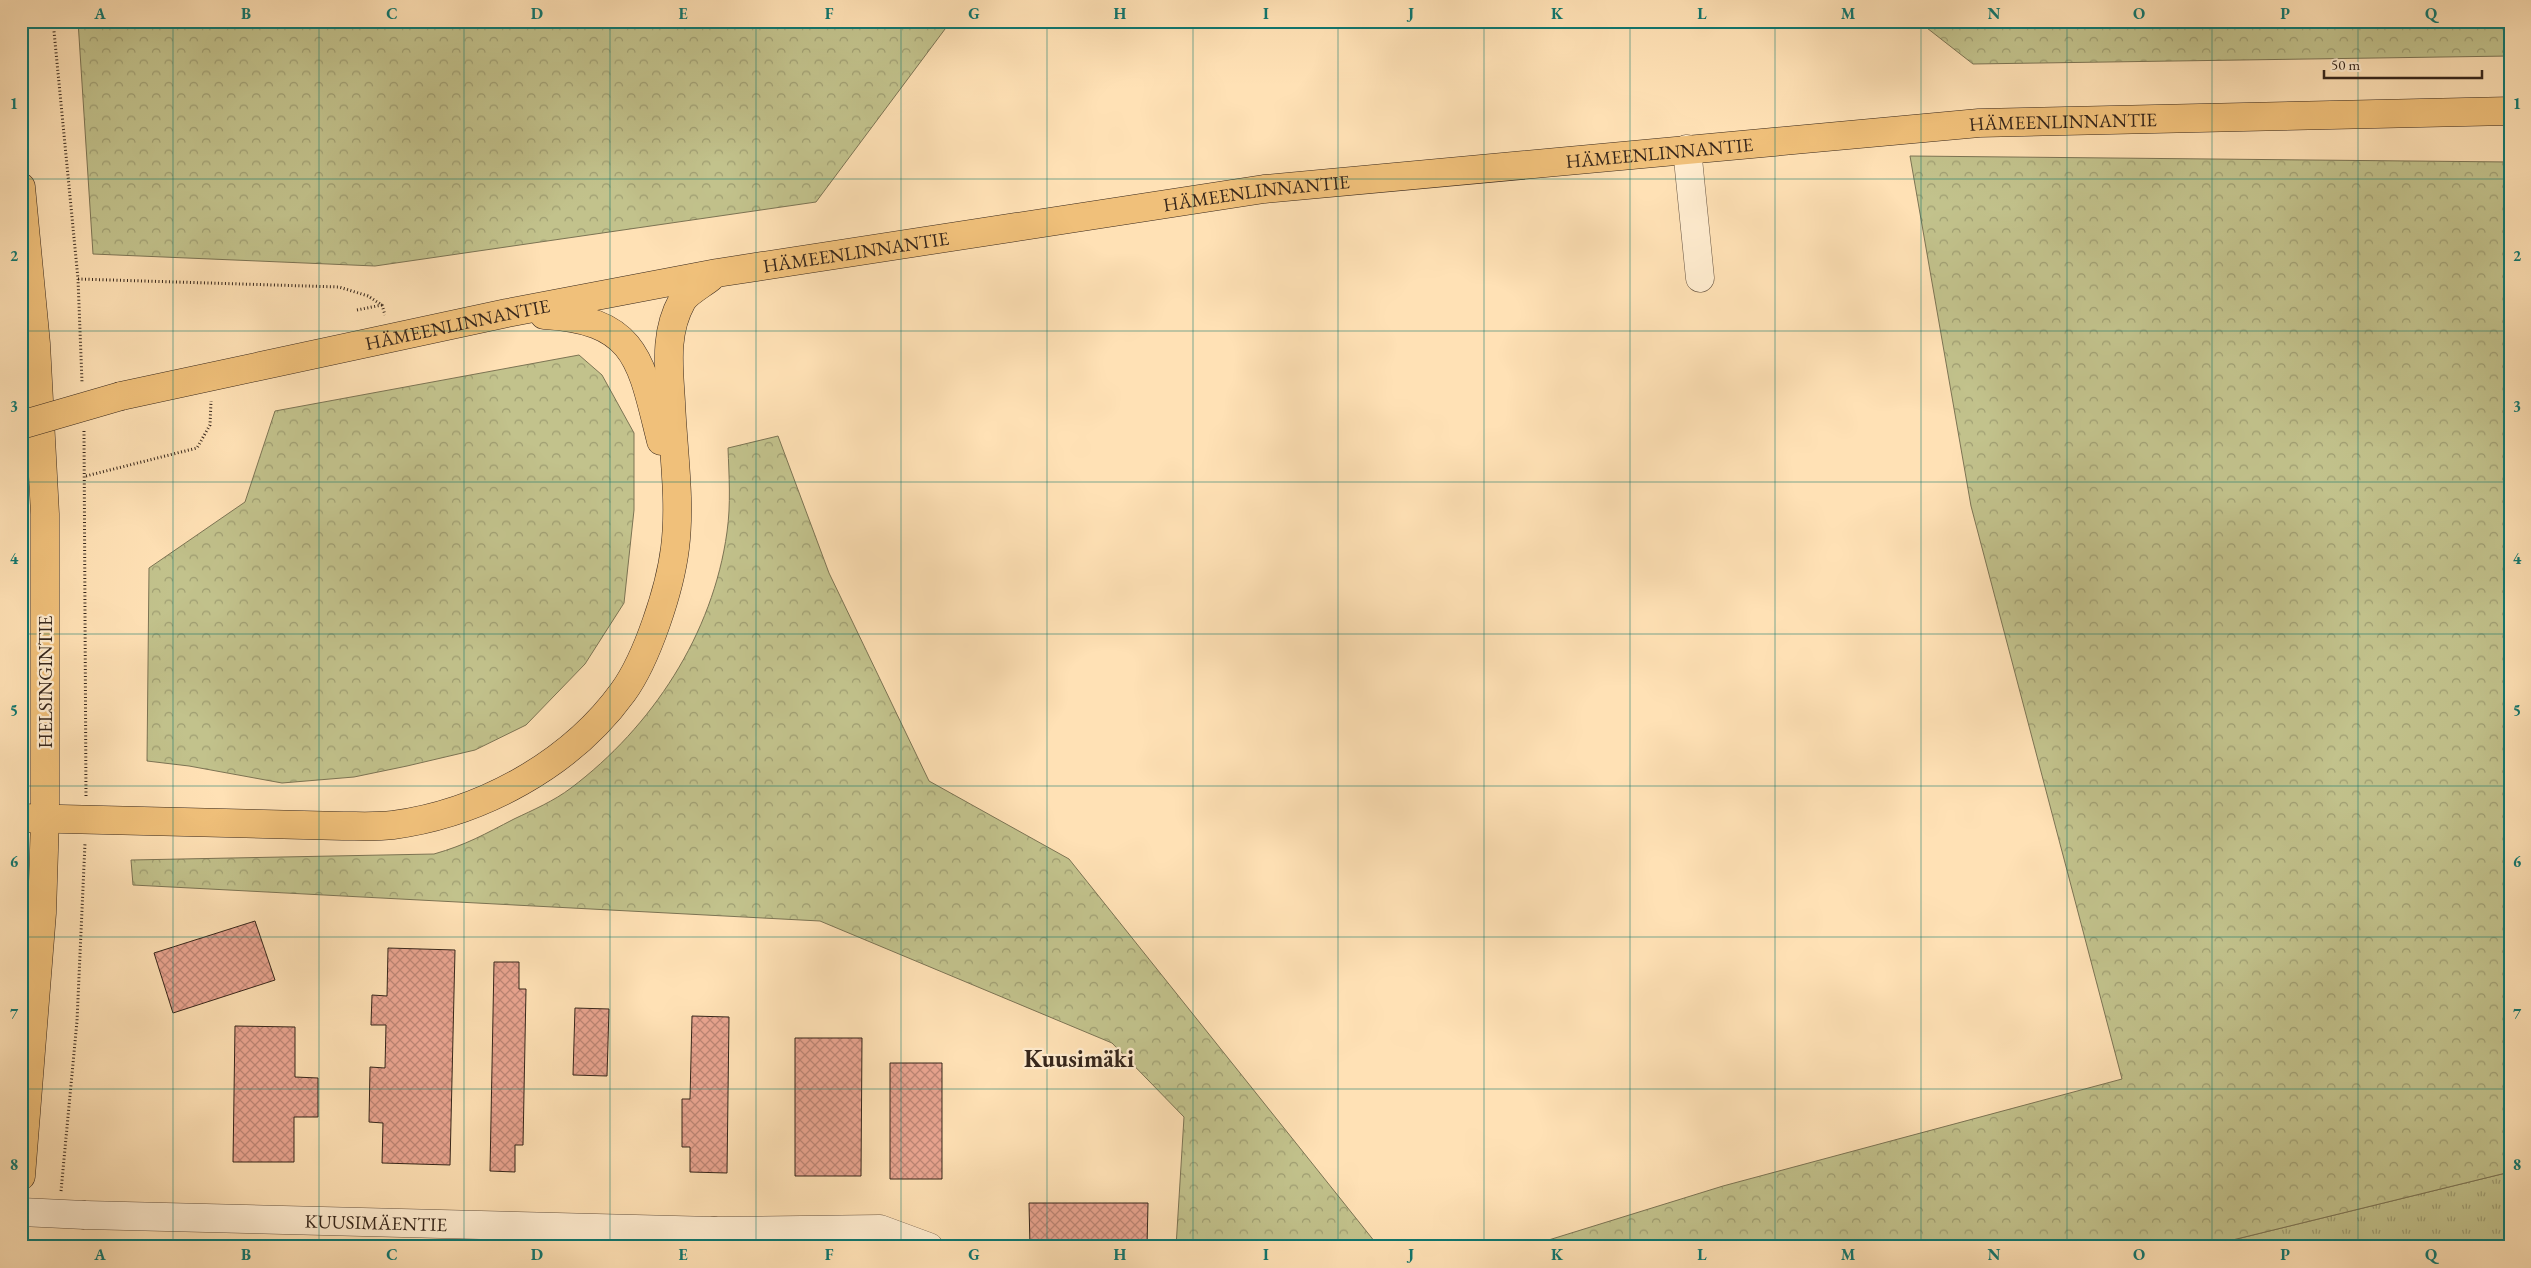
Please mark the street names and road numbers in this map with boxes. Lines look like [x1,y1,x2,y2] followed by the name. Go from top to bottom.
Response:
[1968,107,2157,137] street label: HÄMEENLINNANTIE
[1565,132,1754,174] street label: HÄMEENLINNANTIE
[1161,169,1351,217] street label: HÄMEENLINNANTIE
[761,226,951,279] street label: HÄMEENLINNANTIE
[363,293,552,356] street label: HÄMEENLINNANTIE
[33,615,58,748] street label: HELSINGINTIE
[304,1209,448,1237] street label: KUUSIMÄENTIE

